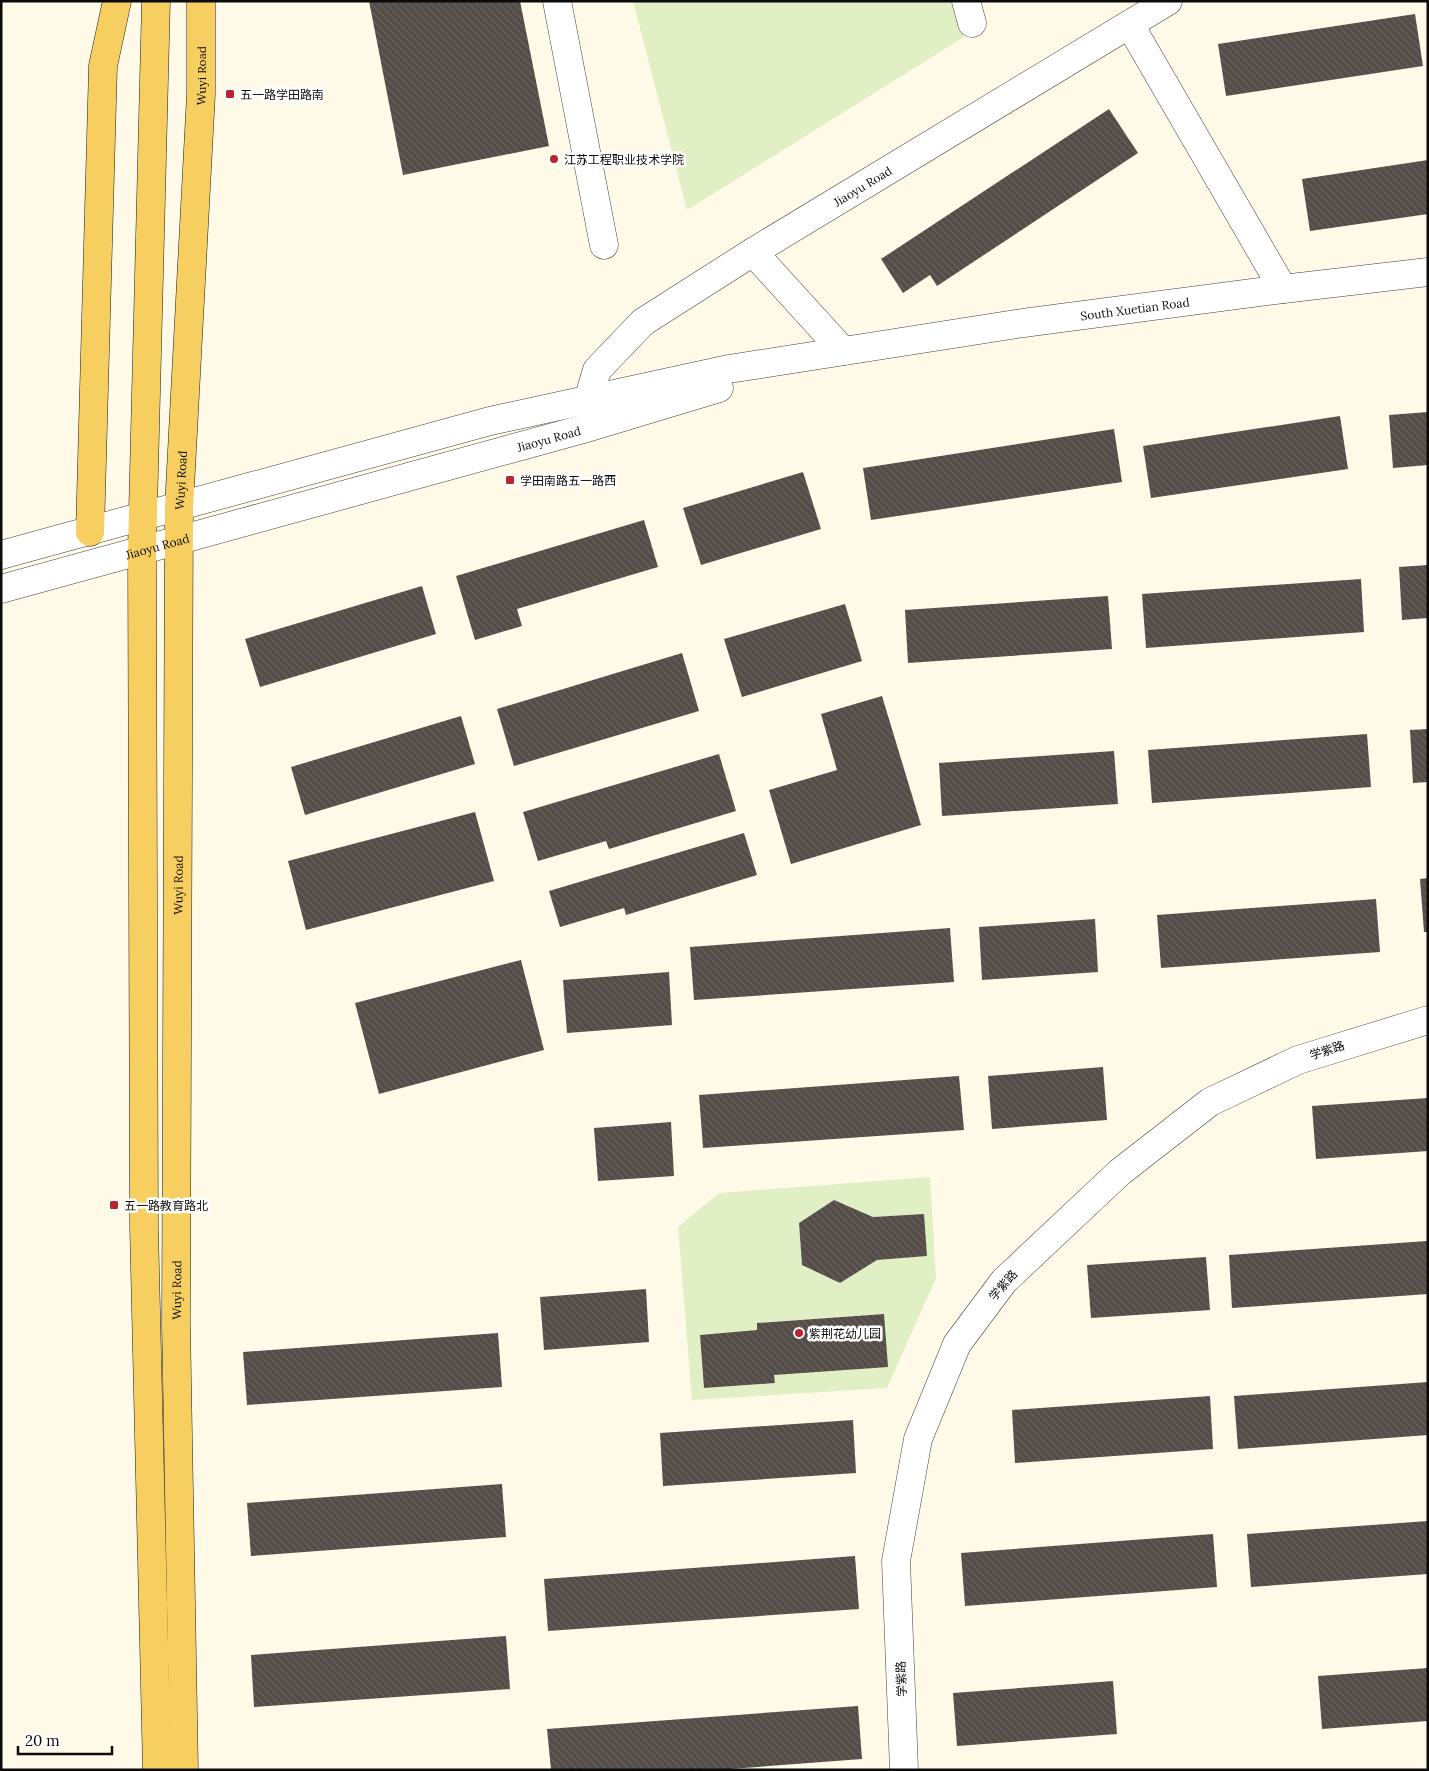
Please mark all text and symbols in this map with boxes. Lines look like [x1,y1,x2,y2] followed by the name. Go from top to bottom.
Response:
[193,46,209,106] street label: Wuyi Road
[240,87,324,102] place label: 五一路学田路南
[224,88,236,100] marker: 五一路学田路南
[564,152,684,167] place label: 江苏工程职业技术学院
[548,153,560,165] marker: 江苏工程职业技术学院
[830,162,894,210] street label: Jiaoyu Road
[1079,294,1190,323] street label: South Xuetian Road
[514,423,582,455] street label: Jiaoyu Road
[171,450,190,510] street label: Wuyi Road
[520,473,616,488] place label: 学田南路五一路西
[504,474,516,486] marker: 学田南路五一路西
[123,530,191,562] street label: Jiaoyu Road
[170,855,185,915] street label: Wuyi Road
[1308,1037,1346,1063] street label: 学紫路
[124,1198,208,1213] place label: 五一路教育路北
[108,1199,120,1211] marker: 五一路教育路北
[169,1260,184,1320] street label: Wuyi Road
[986,1266,1020,1304] street label: 学紫路
[809,1326,881,1341] place label: 紫荆花幼儿园
[793,1327,805,1339] marker: 紫荆花幼儿园
[893,1661,909,1697] street label: 学紫路
[18,1724,111,1756] scale bar
[25,1731,60,1750] text: 20 m

